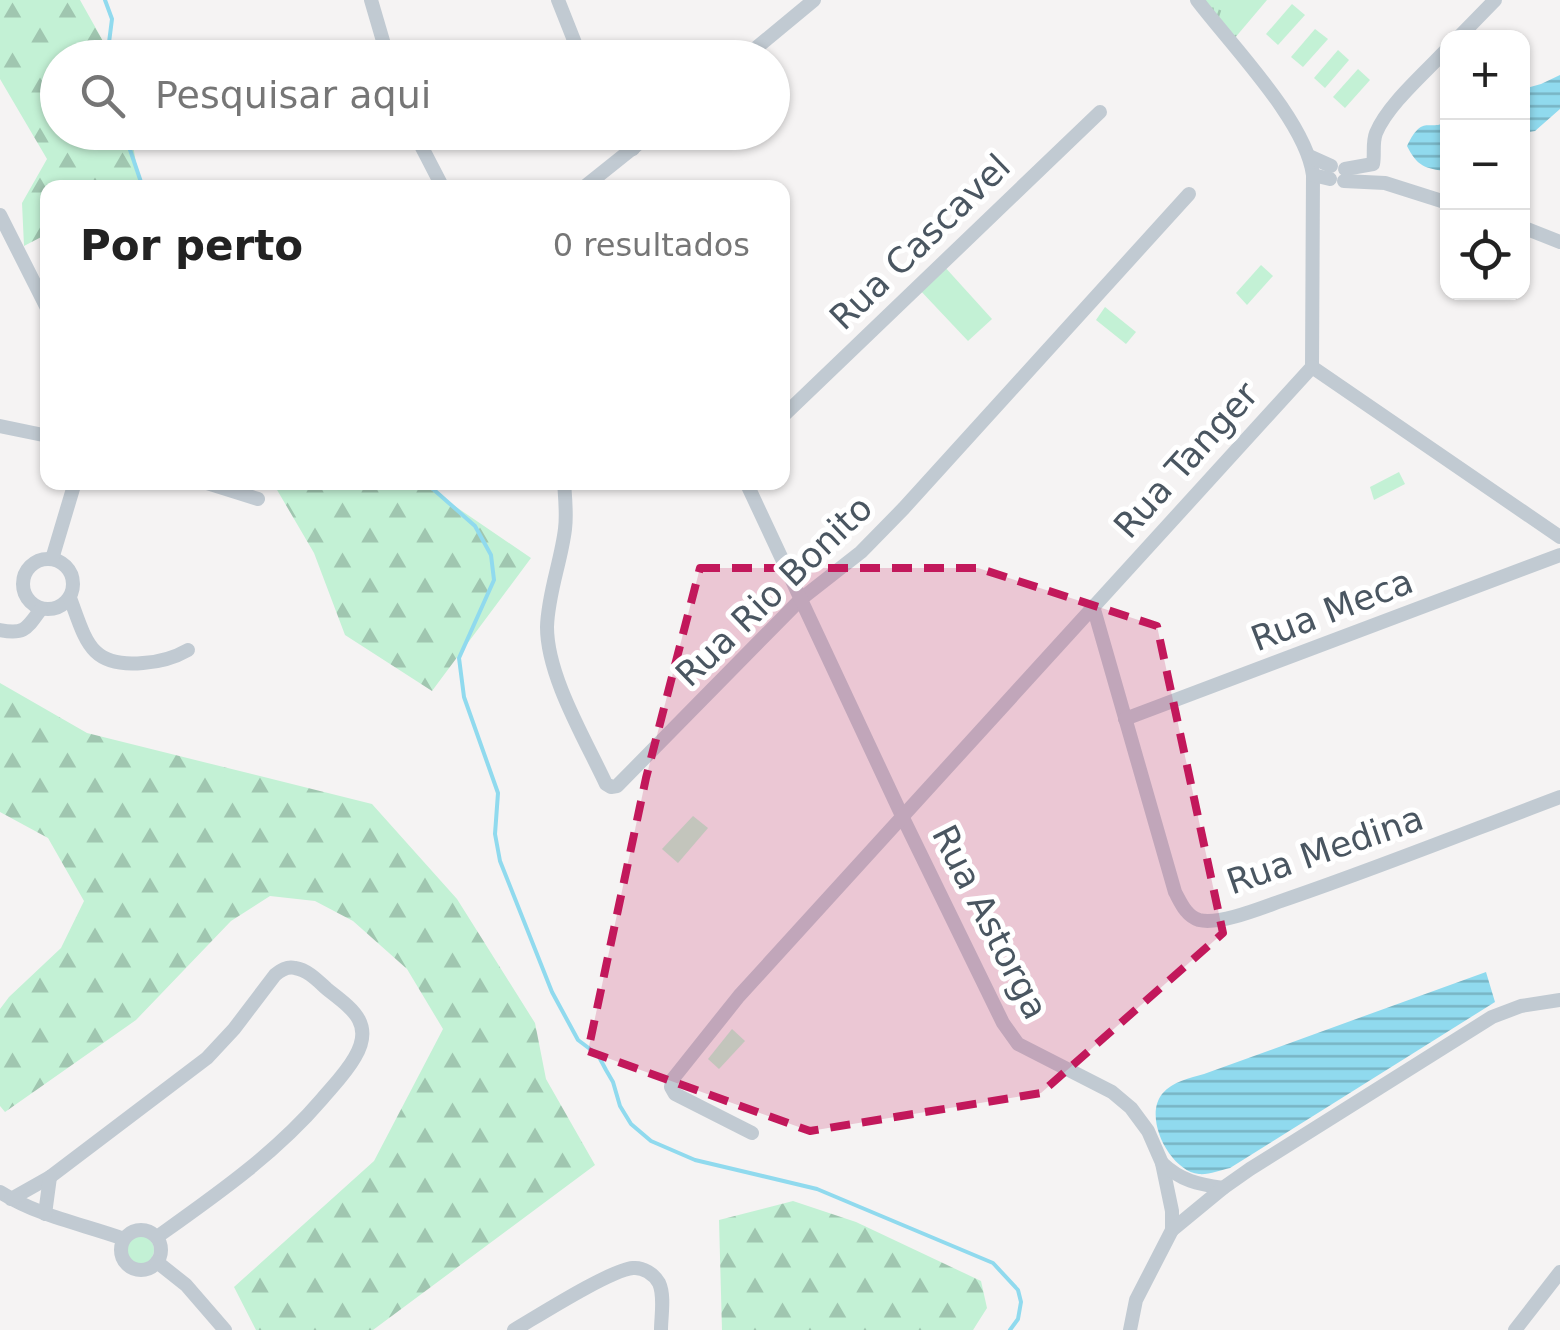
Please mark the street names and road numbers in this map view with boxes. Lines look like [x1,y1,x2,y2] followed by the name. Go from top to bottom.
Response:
[822,146,1018,338] street label: Rua Cascavel
[1106,374,1266,546] street label: Rua Tanger
[668,488,880,694] street label: Rua Rio Bonito
[1246,561,1418,659] street label: Rua Meca
[1222,798,1428,902] street label: Rua Medina
[924,818,1056,1026] street label: Rua Astorga

